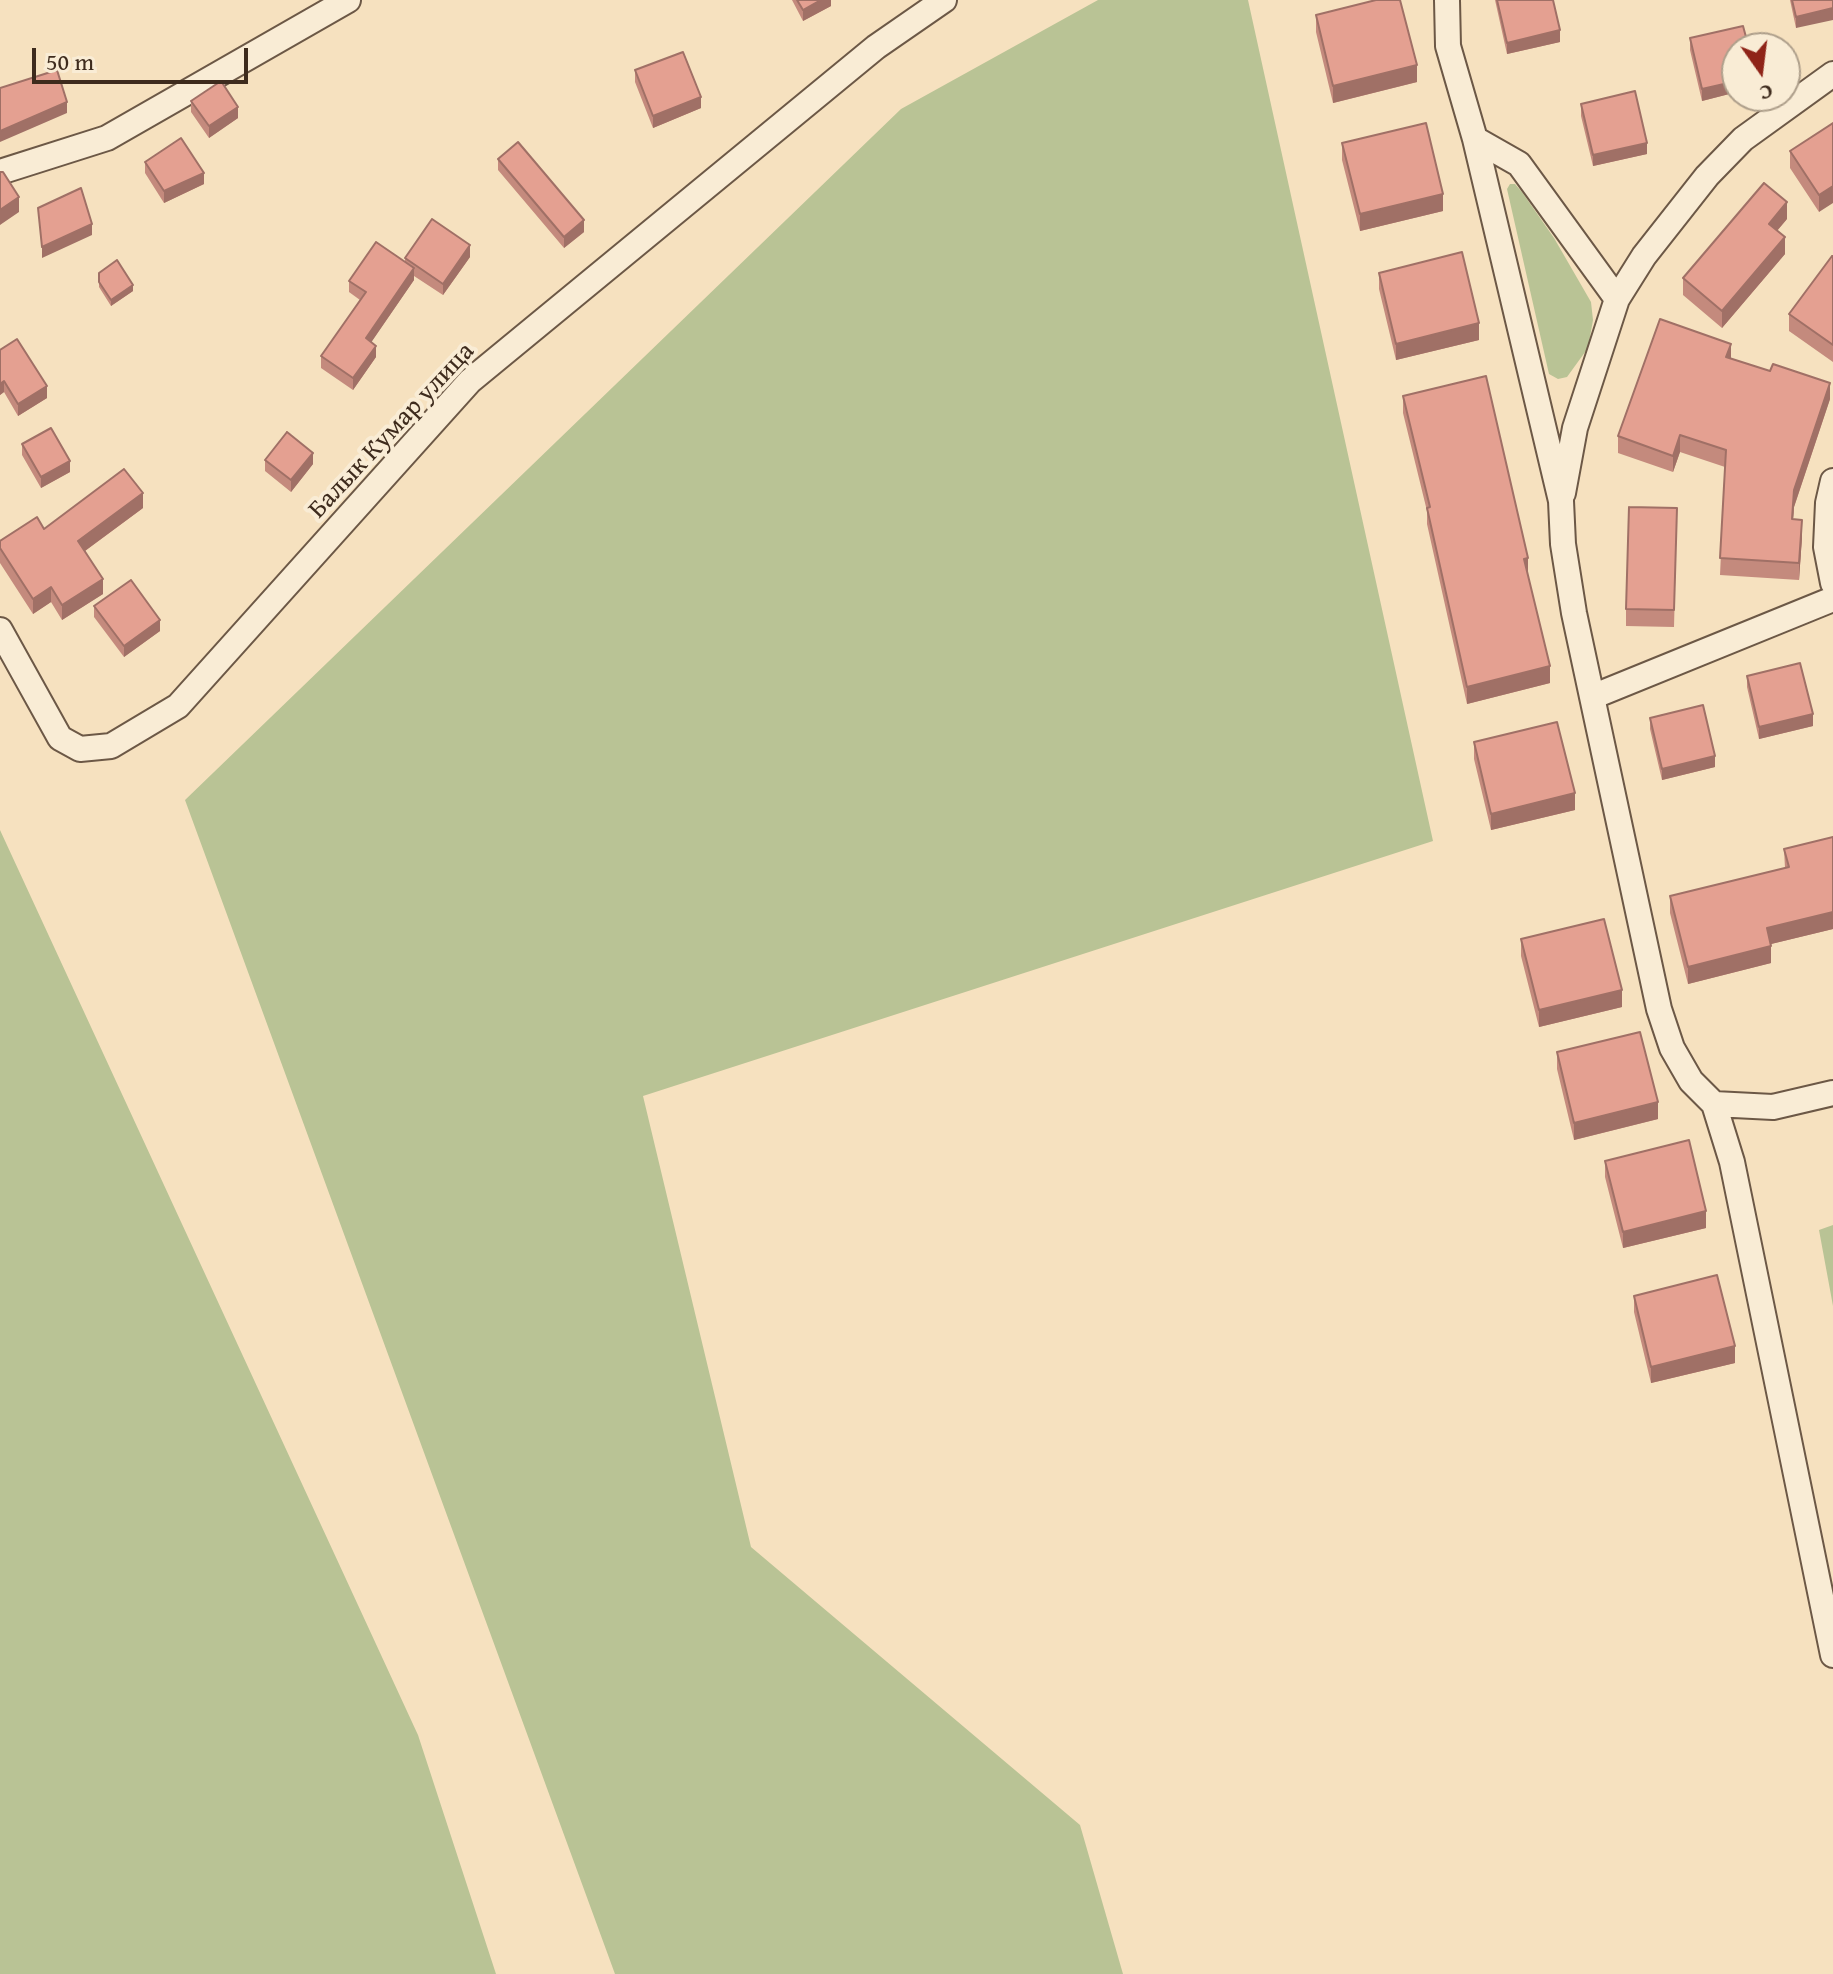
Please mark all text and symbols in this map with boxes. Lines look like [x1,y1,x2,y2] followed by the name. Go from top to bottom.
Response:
[36,32,252,82] scale bar
[1721,32,1801,112] north arrow
[46,44,94,79] text: 50 m
[1756,76,1776,110] text: С
[302,337,482,525] street label: Балык Кумар улица

